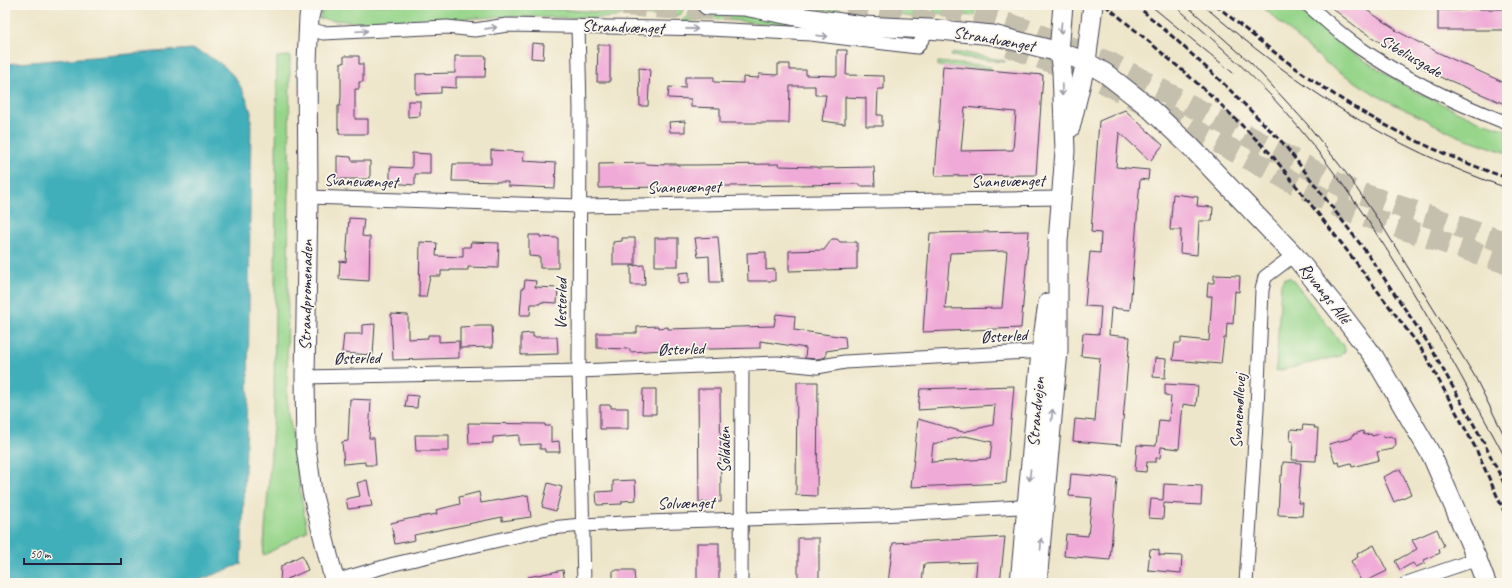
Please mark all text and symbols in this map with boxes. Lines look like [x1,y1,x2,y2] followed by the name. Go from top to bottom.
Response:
[581,15,667,39] street label: Strandvænget
[1057,21,1065,34] one-way arrow
[952,22,1039,57] street label: Strandvænget
[484,24,497,31] one-way arrow
[685,25,698,33] one-way arrow
[355,27,368,35] one-way arrow
[1376,30,1447,83] street label: Sibeliusgade
[815,32,828,39] one-way arrow
[1059,83,1066,96] one-way arrow
[324,169,401,193] street label: Svanevænget
[971,170,1047,192] street label: Svanevænget
[647,176,723,198] street label: Svanevænget
[295,238,317,350] street label: Strandpromenaden
[1295,258,1357,330] street label: Ryvangs Allé
[550,275,572,330] street label: Vesterled
[980,324,1031,348] street label: Østerled
[657,338,708,360] street label: Østerled
[334,347,384,369] street label: Østerled
[1226,371,1251,449] street label: Svanemøllevej
[1022,375,1050,448] street label: Strandvejen
[1048,409,1056,422] one-way arrow
[714,425,735,473] street label: Soldalen
[1027,468,1034,481] one-way arrow
[657,492,717,514] street label: Solvænget
[1037,538,1044,551] one-way arrow
[24,540,121,566] scale bar
[30,546,52,562] text: 50 m

